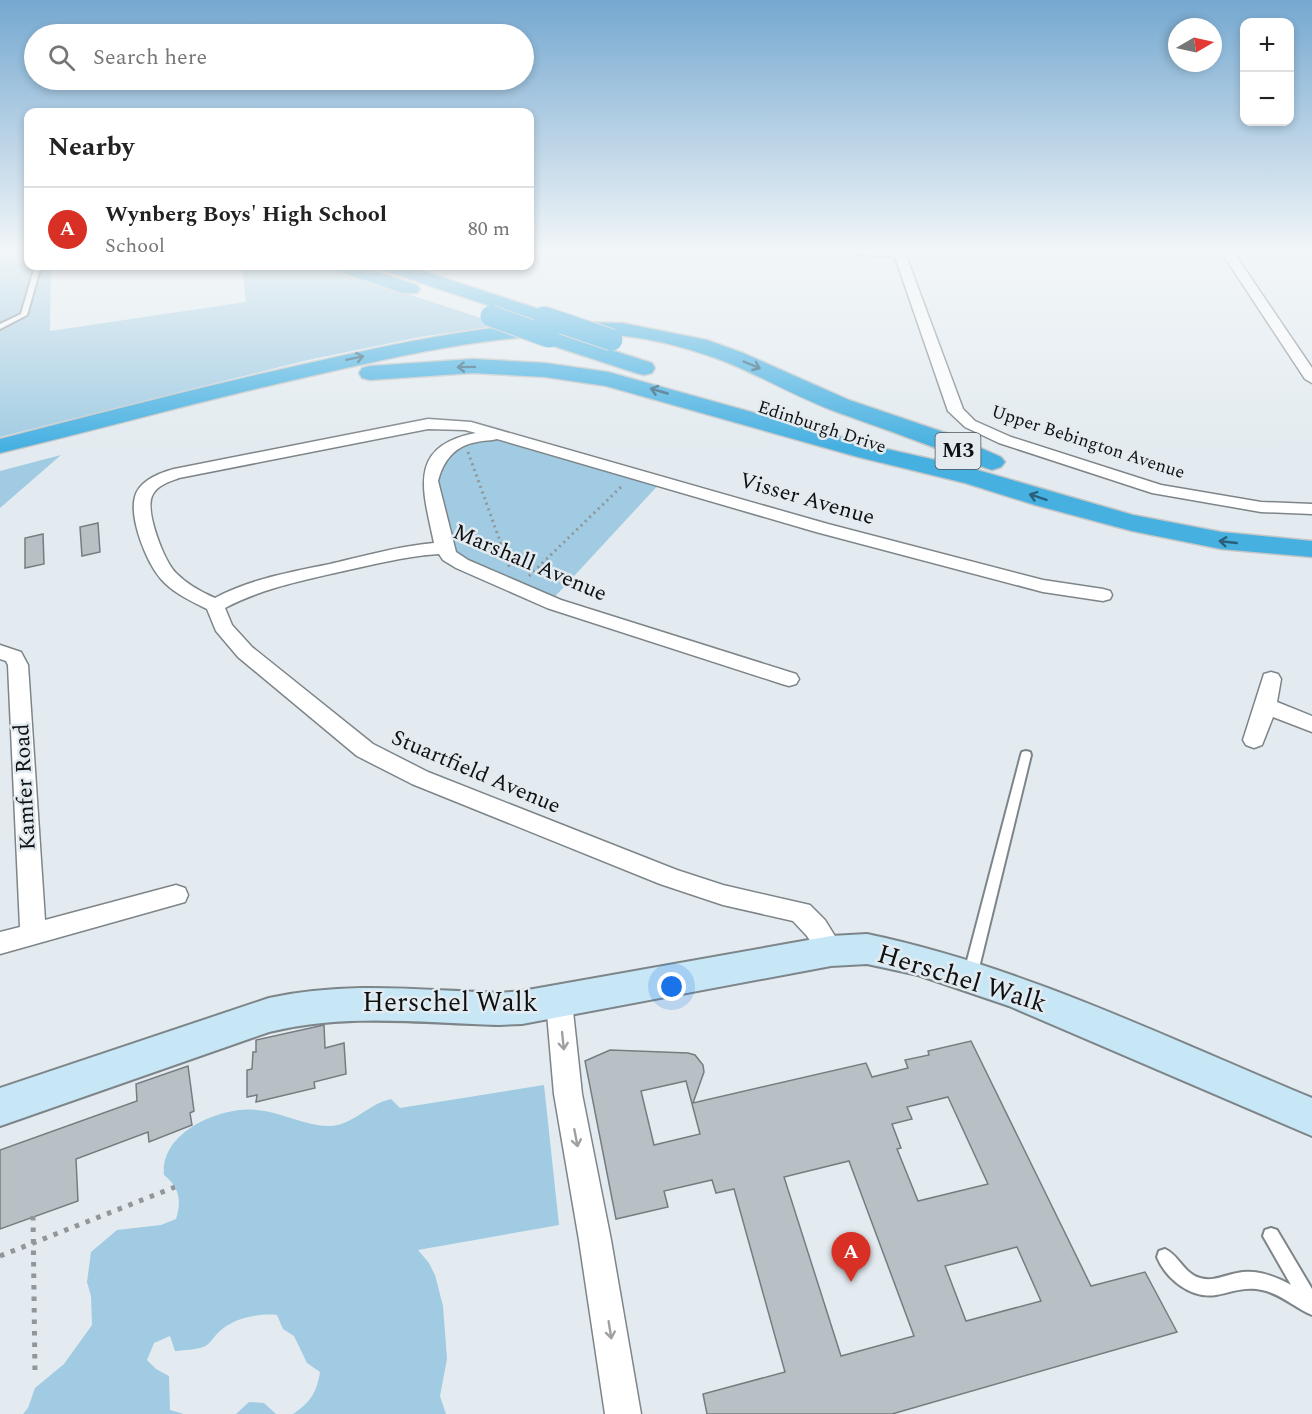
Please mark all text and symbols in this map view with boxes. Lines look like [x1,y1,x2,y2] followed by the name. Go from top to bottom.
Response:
[1168,18,1222,72] north arrow
[1240,18,1294,126] map controls
[1240,18,1294,72] button: +
[24,24,534,90] search box
[45,41,78,74] icon: search
[93,41,207,74] text: Search here
[1240,72,1294,126] button: −
[48,127,134,167] text: Nearby
[105,198,387,231] text: Wynberg Boys' High School
[60,214,75,244] text: A
[468,214,510,244] text: 80 m
[105,231,165,261] text: School
[345,352,364,363] one-way arrow
[742,360,761,371] one-way arrow
[456,361,476,372] one-way arrow
[649,385,668,396] one-way arrow
[754,393,890,461] street label: Edinburgh Drive
[988,398,1188,486] street label: Upper Bebington Avenue
[936,433,980,469] road number: M3
[735,464,879,534] street label: Visser Avenue
[1029,491,1048,502] one-way arrow
[448,516,612,610] street label: Marshall Avenue
[1218,536,1238,547] one-way arrow
[386,721,566,823] street label: Stuartfield Avenue
[5,723,45,851] street label: Kamfer Road
[872,933,1052,1025] street label: Herschel Walk
[657,972,686,1001] your location
[362,982,538,1024] street label: Herschel Walk
[558,1031,569,1051] one-way arrow
[571,1127,582,1147] one-way arrow
[832,1232,870,1282] pin: A
[605,1319,616,1339] one-way arrow

